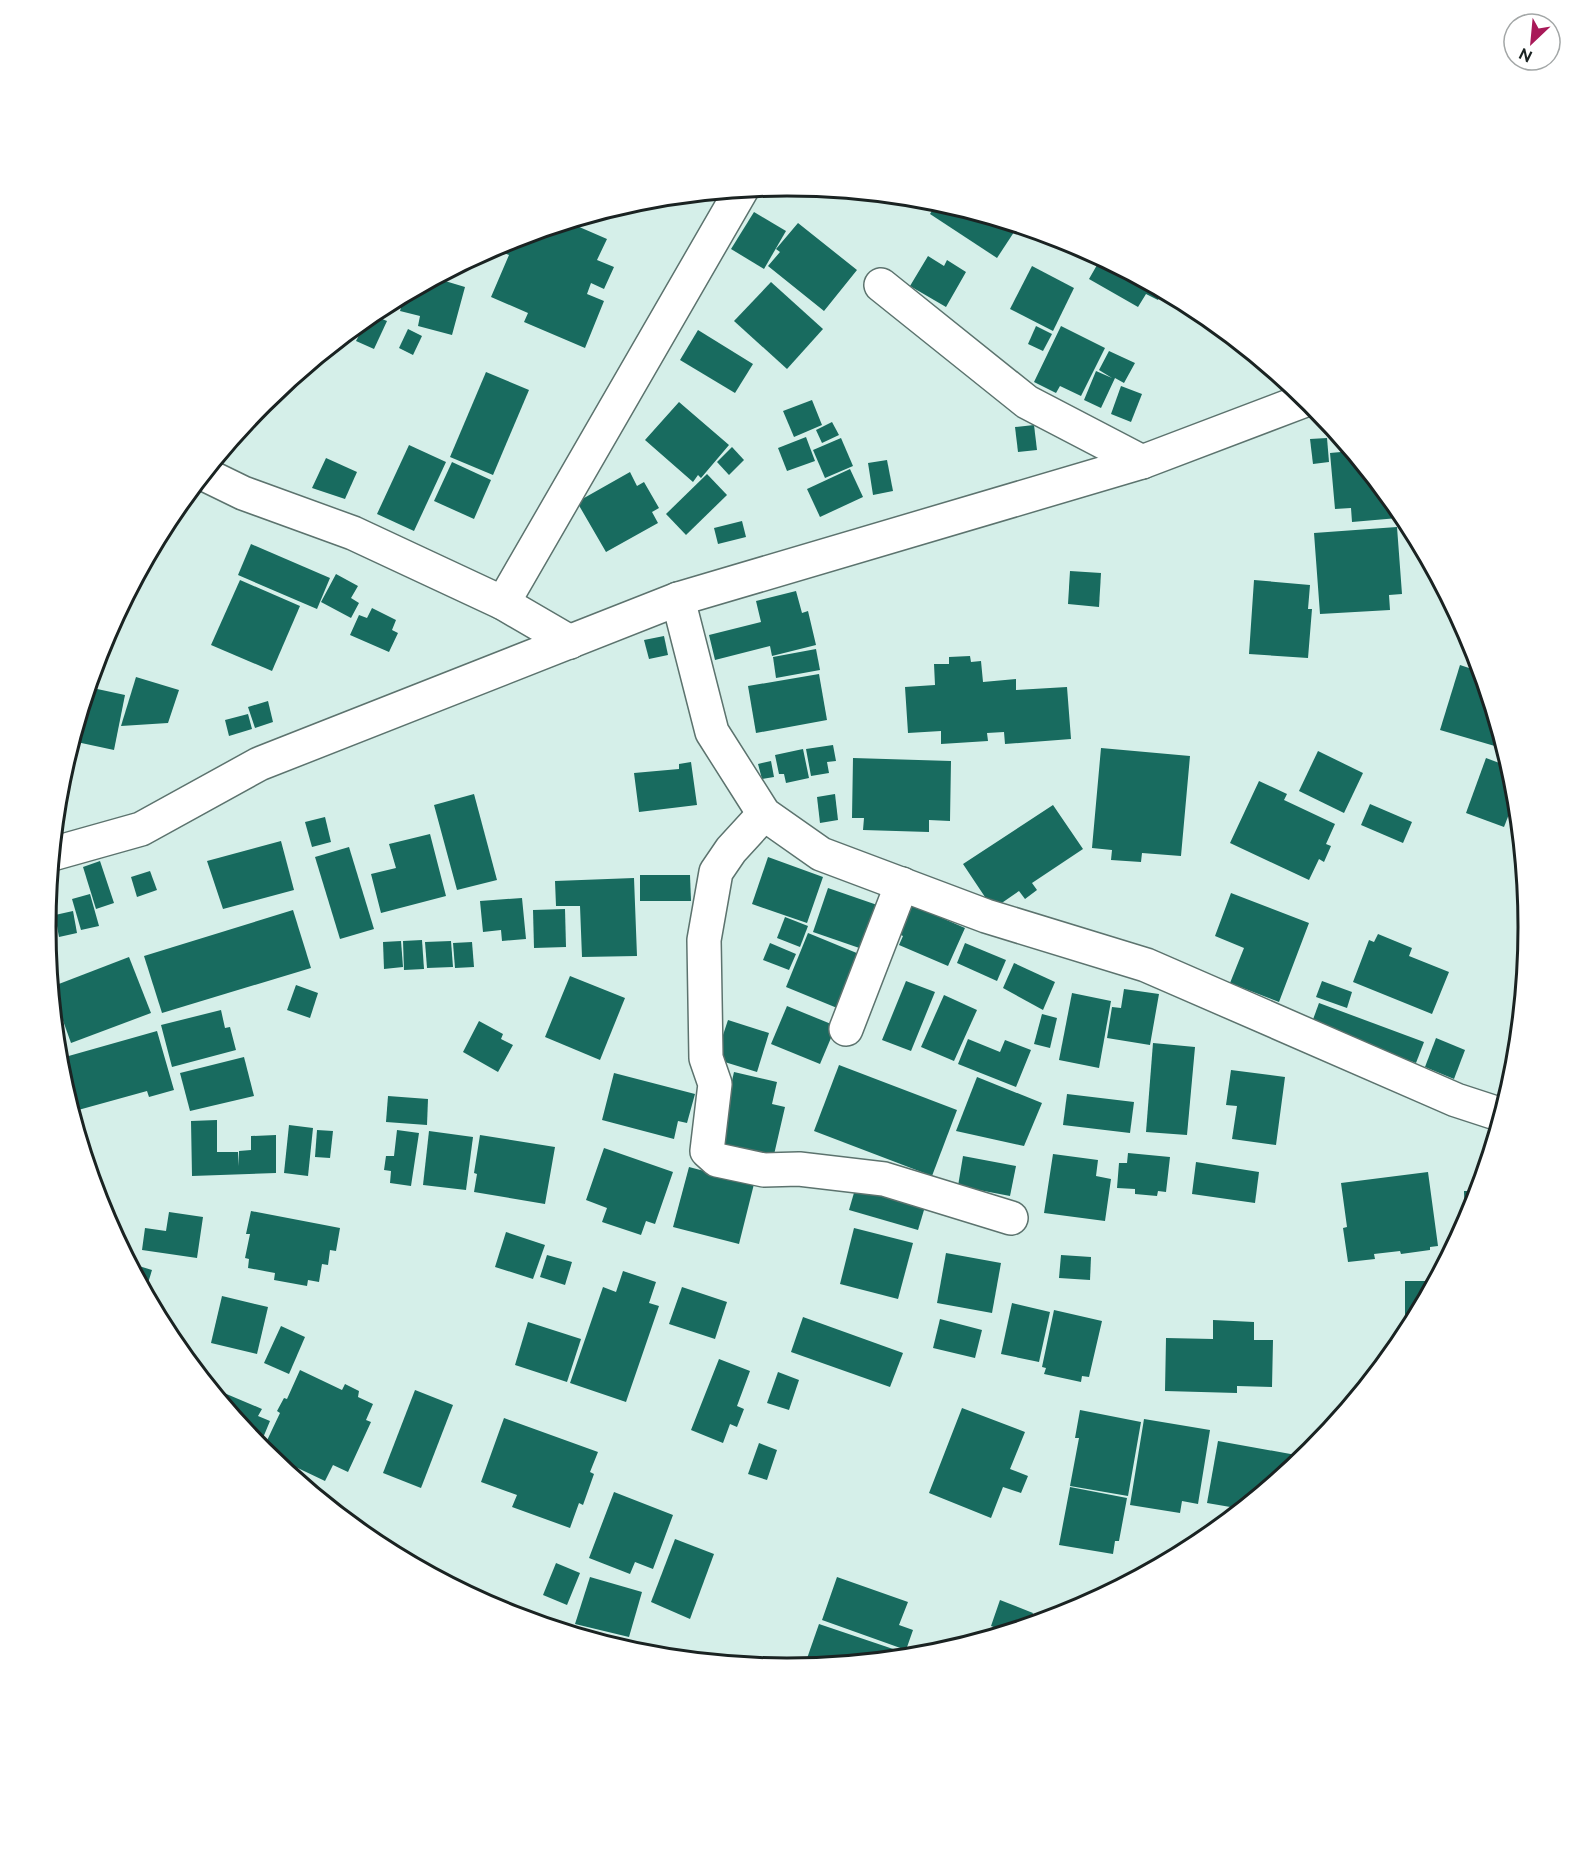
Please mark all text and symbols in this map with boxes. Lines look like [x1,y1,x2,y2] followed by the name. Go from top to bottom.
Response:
[1502,12,1562,72] north arrow
[1516,44,1535,66] text: N

